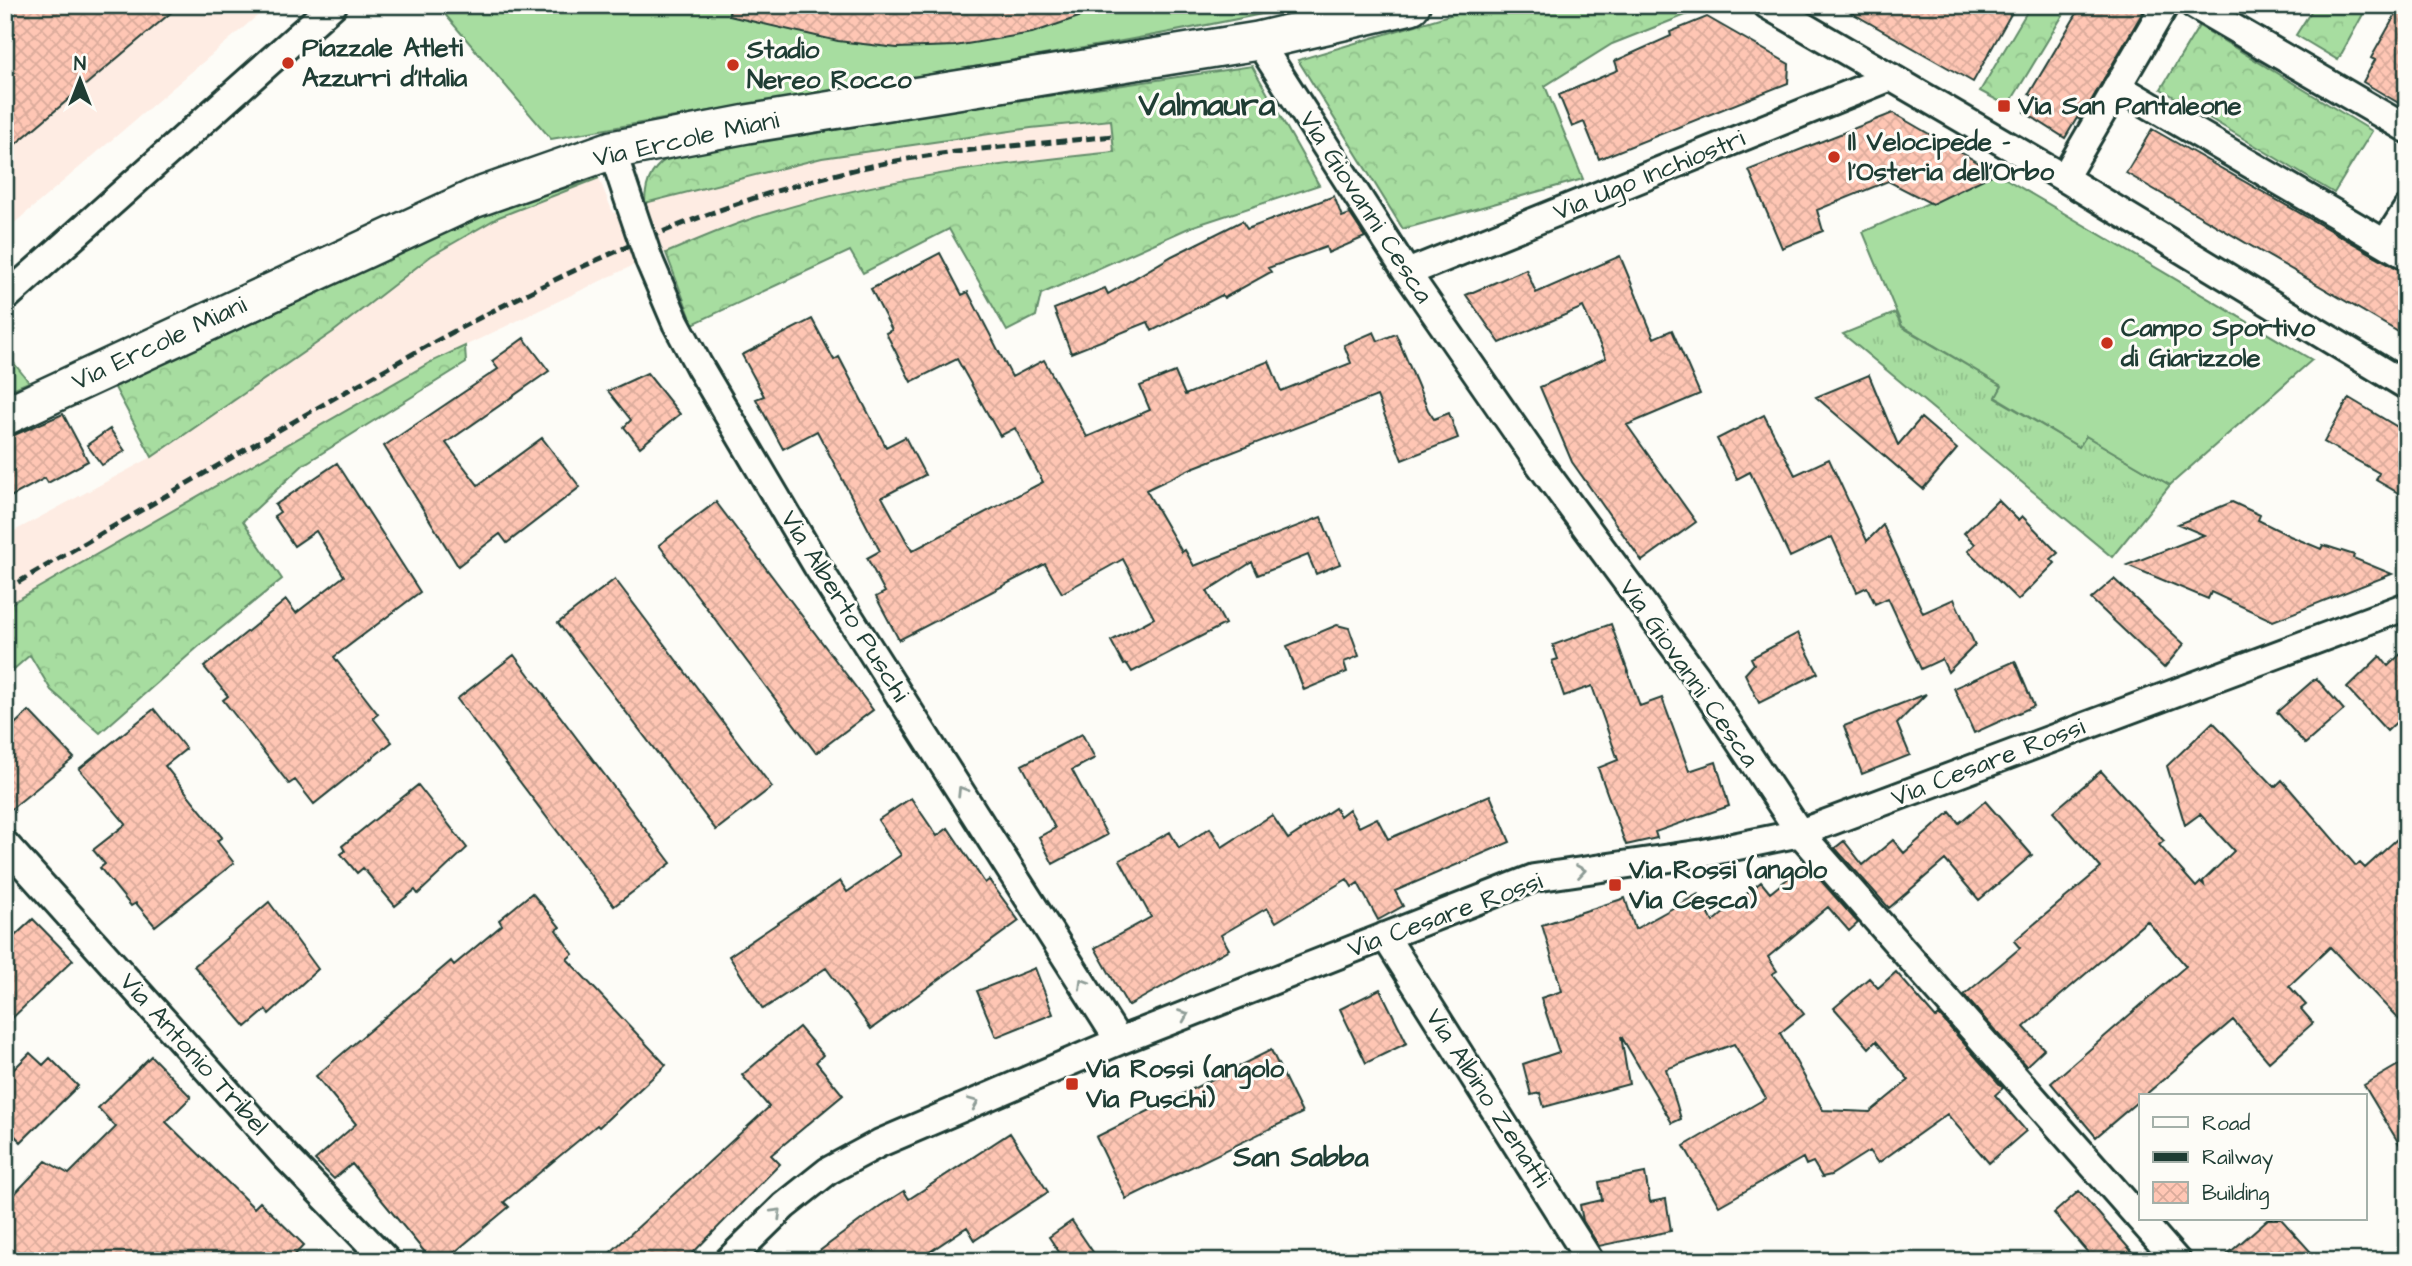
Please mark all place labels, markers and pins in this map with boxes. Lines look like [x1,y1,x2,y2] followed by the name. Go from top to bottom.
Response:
[302,30,468,96] place label: Piazzale Atleti Azzurri d'Italia
[746,32,912,98] place label: Stadio Nereo Rocco
[280,55,296,71] marker: Piazzale Atleti Azzurri d'Italia
[725,57,741,73] marker: Stadio Nereo Rocco
[2017,88,2242,124] place label: Via San Pantaleone
[1996,98,2012,114] marker: Via San Pantaleone
[1848,124,2054,190] place label: Il Velocipede - l'Osteria dell'Orbo
[1826,149,1842,165] marker: Il Velocipede - l'Osteria dell'Orbo
[2120,310,2315,376] place label: Campo Sportivo di Giarizzole
[2099,335,2115,351] marker: Campo Sportivo di Giarizzole
[1628,852,1828,918] place label: Via Rossi (angolo Via Cesca)
[1607,877,1623,893] marker: Via Rossi (angolo Via Cesca)
[1085,1051,1285,1117] place label: Via Rossi (angolo Via Puschi)
[1064,1076,1080,1092] marker: Via Rossi (angolo Via Puschi)

